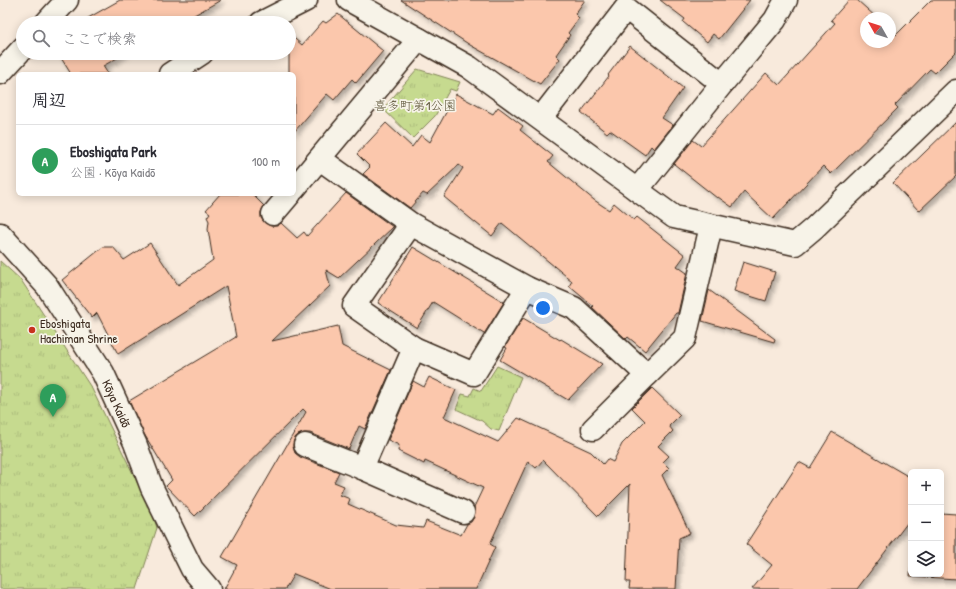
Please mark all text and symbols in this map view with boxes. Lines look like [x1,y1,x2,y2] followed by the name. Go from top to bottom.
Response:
[860,12,896,48] north arrow
[16,16,296,60] search box
[30,27,52,49] icon: search
[62,28,137,49] text: ここで検索
[32,88,66,111] text: 周辺
[374,96,456,114] park label: 喜多町第1公園
[70,141,156,162] text: Eboshigata Park
[42,152,48,170] text: A
[252,152,280,170] text: 100 m
[70,163,155,181] text: 公園 · Kōya Kaidō
[533,298,553,318] your location
[40,314,118,347] place label: Eboshigata Hachiman Shrine
[27,325,37,335] marker: Eboshigata Hachiman Shrine
[98,377,136,430] street label: Kōya Kaidō
[40,384,66,417] pin: A
[908,469,944,577] map controls
[908,469,944,505] button: +
[908,505,944,541] button: −
[908,541,944,577] button: layers

